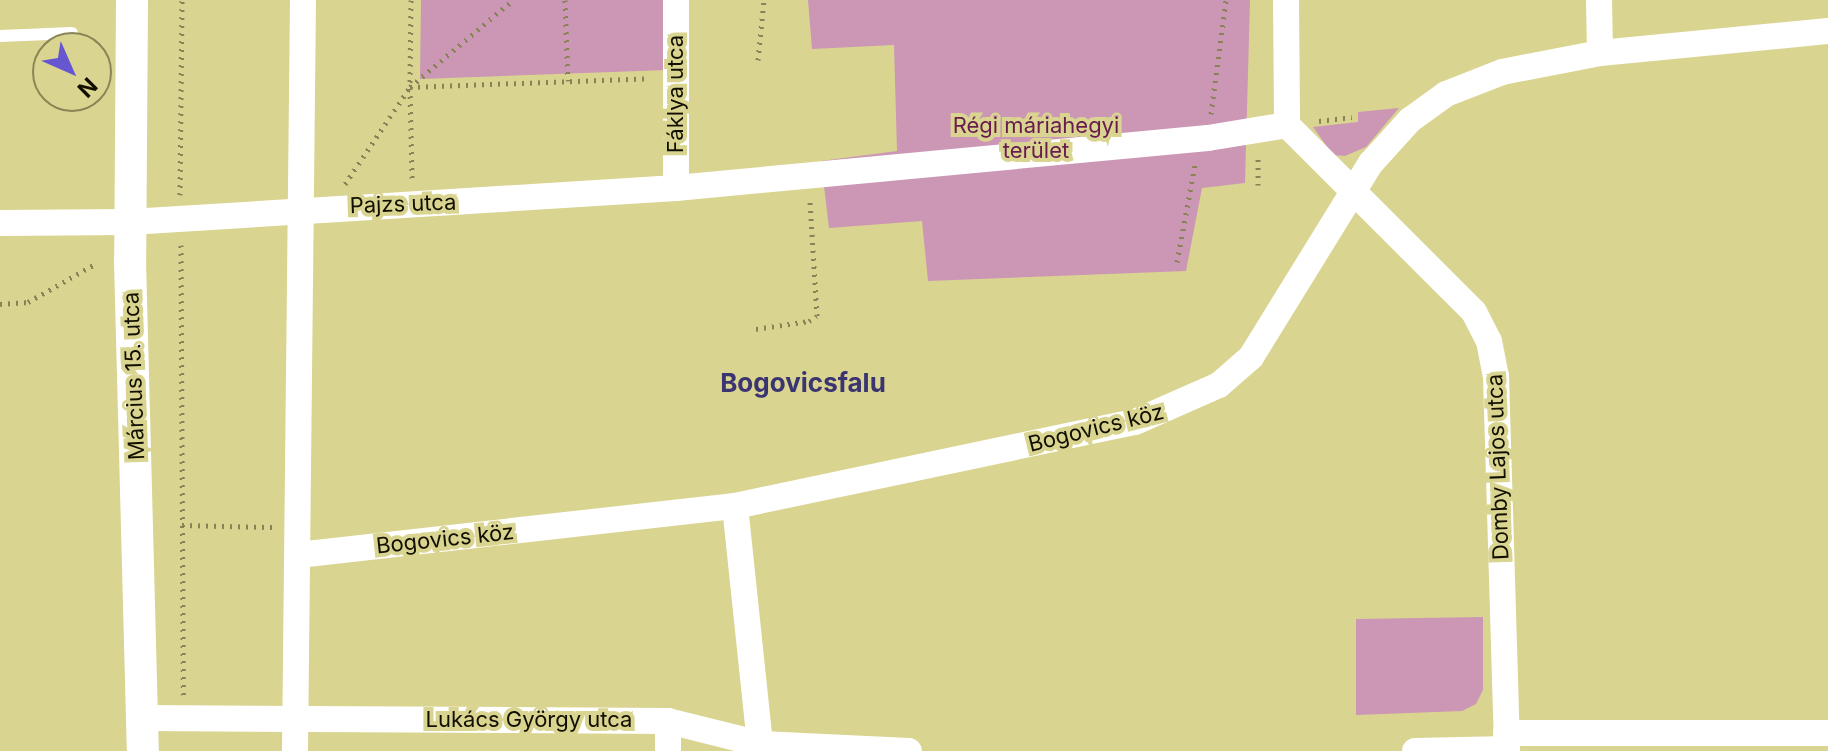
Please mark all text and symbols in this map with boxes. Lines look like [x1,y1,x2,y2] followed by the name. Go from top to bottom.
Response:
[32,32,112,112] north arrow
[663,35,689,153] street label: Fáklya utca
[72,72,103,103] text: N
[953,112,1119,164] park label: Régi máriahegyi terület
[349,189,457,219] street label: Pajzs utca
[118,291,150,461] street label: Március 15. utca
[720,367,886,399] district label: Bogovicsfalu
[1482,374,1514,560] street label: Domby Lajos utca
[1026,398,1166,458] street label: Bogovics köz
[375,519,515,559] street label: Bogovics köz
[426,707,632,733] street label: Lukács György utca

